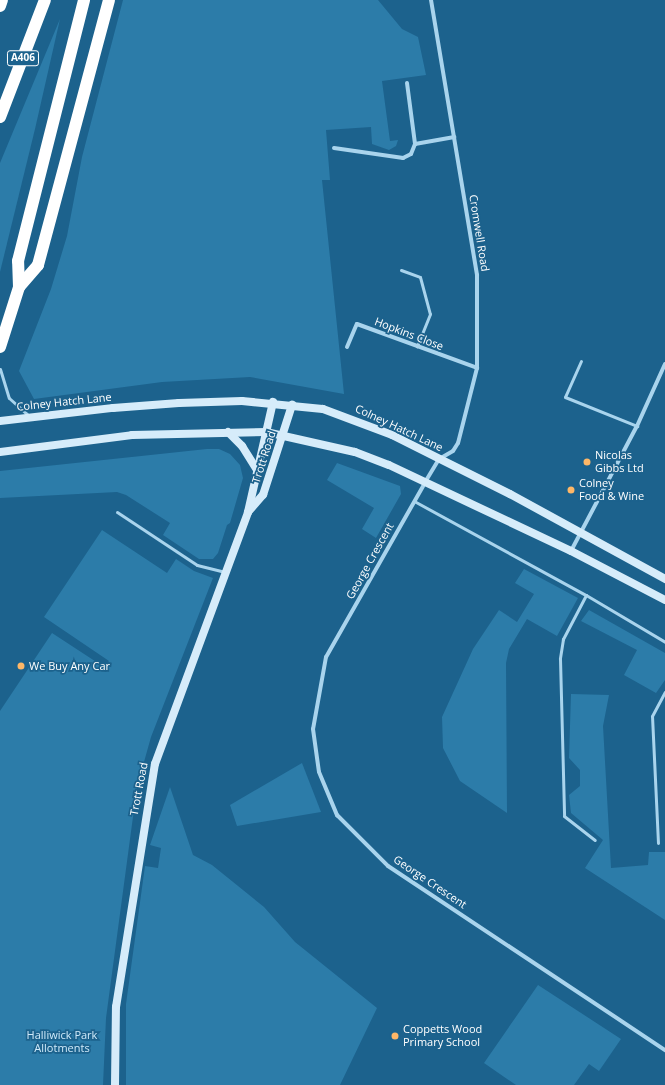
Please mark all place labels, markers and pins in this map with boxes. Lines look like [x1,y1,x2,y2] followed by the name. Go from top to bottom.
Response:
[595,449,644,475] place label: Nicolas Gibbs Ltd
[582,457,592,467] marker: Nicolas Gibbs Ltd
[579,477,644,503] place label: Colney Food & Wine
[566,485,576,495] marker: Colney Food & Wine
[29,659,110,673] place label: We Buy Any Car
[16,661,26,671] marker: We Buy Any Car
[403,1023,482,1049] place label: Coppetts Wood Primary School
[390,1031,400,1041] marker: Coppetts Wood Primary School

